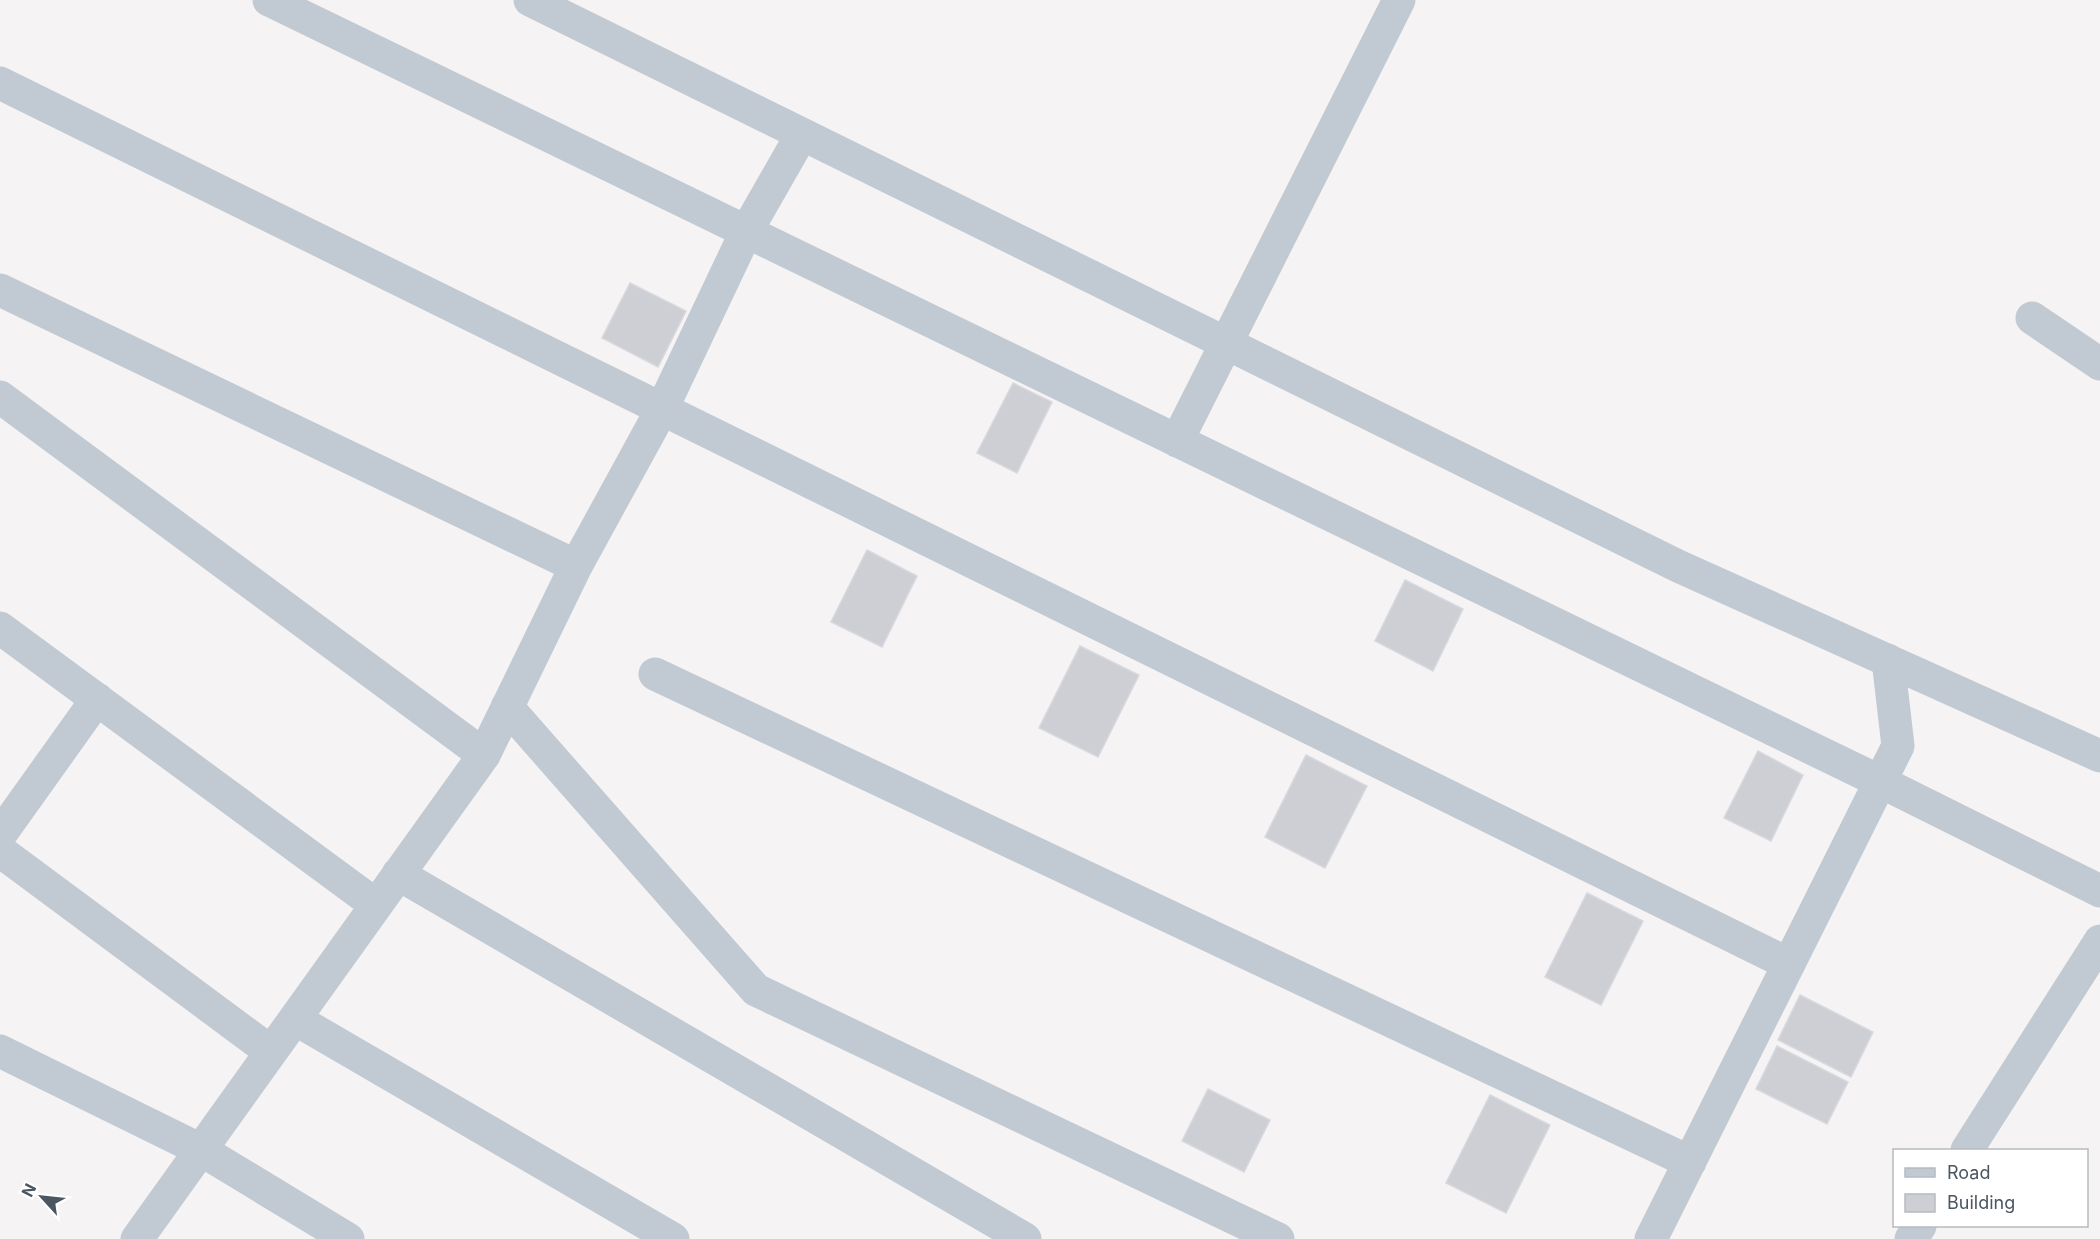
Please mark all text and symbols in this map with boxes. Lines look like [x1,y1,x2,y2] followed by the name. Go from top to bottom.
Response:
[1893,1149,2088,1227] legend
[1947,1162,1990,1183] text: Road
[12,1167,72,1227] north arrow
[17,1180,40,1200] text: N
[1947,1192,2015,1213] text: Building

